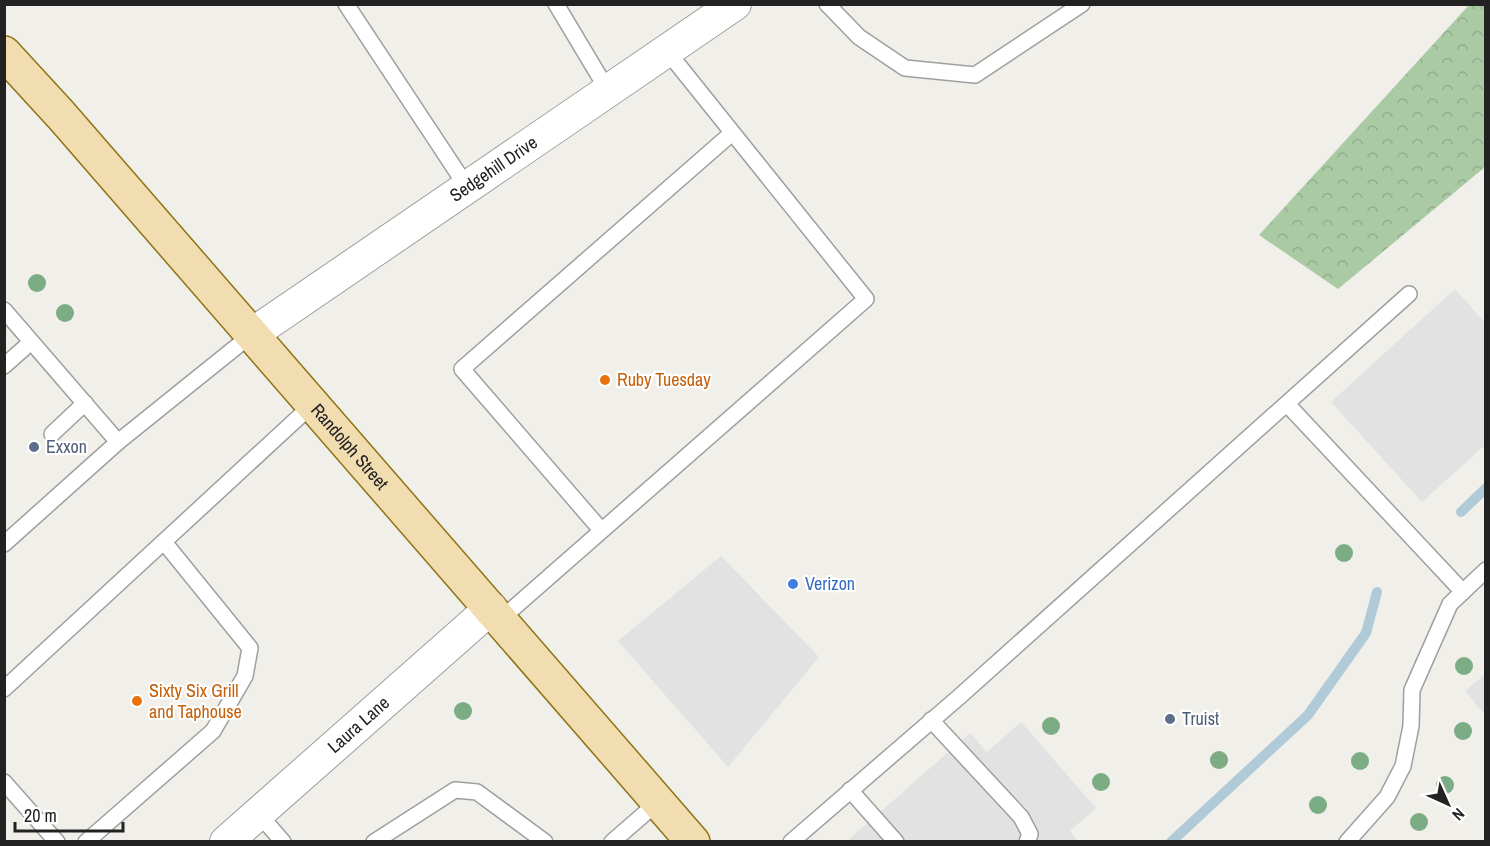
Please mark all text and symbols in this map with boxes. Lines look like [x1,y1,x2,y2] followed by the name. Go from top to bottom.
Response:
[445,130,542,207] street label: Sedgehill Drive
[617,367,711,392] place label: Ruby Tuesday
[598,373,612,387] marker: Ruby Tuesday
[305,398,394,495] street label: Randolph Street
[46,434,87,459] place label: Exxon
[27,440,41,454] marker: Exxon
[805,571,855,596] place label: Verizon
[786,577,800,591] marker: Verizon
[149,678,242,724] place label: Sixty Six Grill and Taphouse
[322,690,395,759] street label: Laura Lane
[130,694,144,708] marker: Sixty Six Grill and Taphouse
[1182,706,1219,731] place label: Truist
[1163,712,1177,726] marker: Truist
[1418,774,1478,834] north arrow
[15,795,123,833] scale bar
[24,803,57,828] text: 20 m
[1447,803,1470,826] text: N

